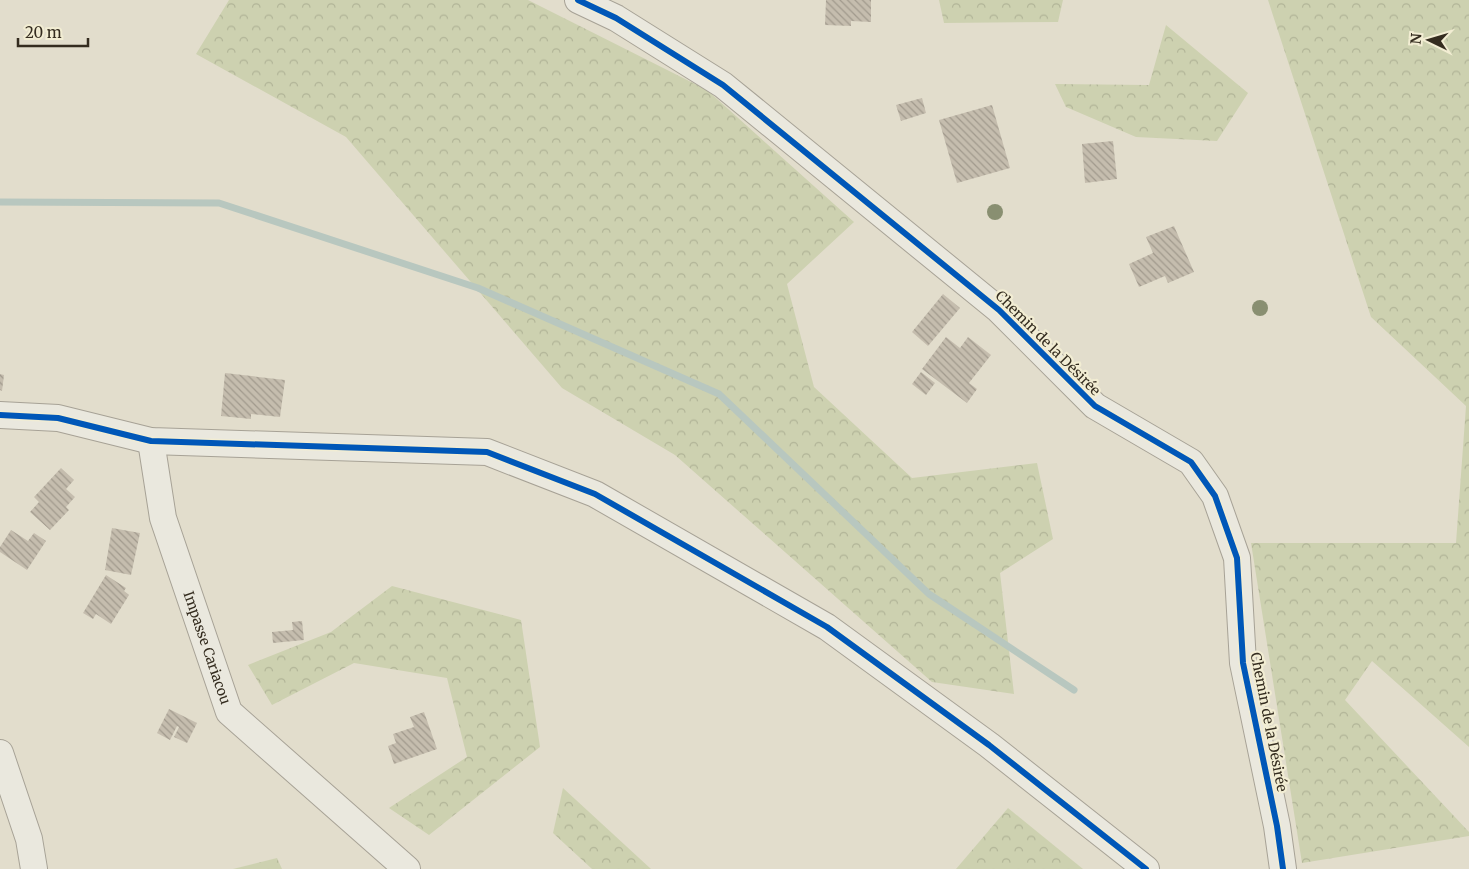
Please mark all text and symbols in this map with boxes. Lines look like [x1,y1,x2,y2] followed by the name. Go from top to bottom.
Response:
[18,15,88,47] scale bar
[1404,15,1454,65] north arrow
[25,23,62,42] text: 20 m
[1407,33,1425,45] text: N
[992,287,1104,399] street label: Chemin de la Désirée
[180,589,235,707] street label: Impasse Cariacou
[1247,651,1291,793] street label: Chemin de la Désirée

